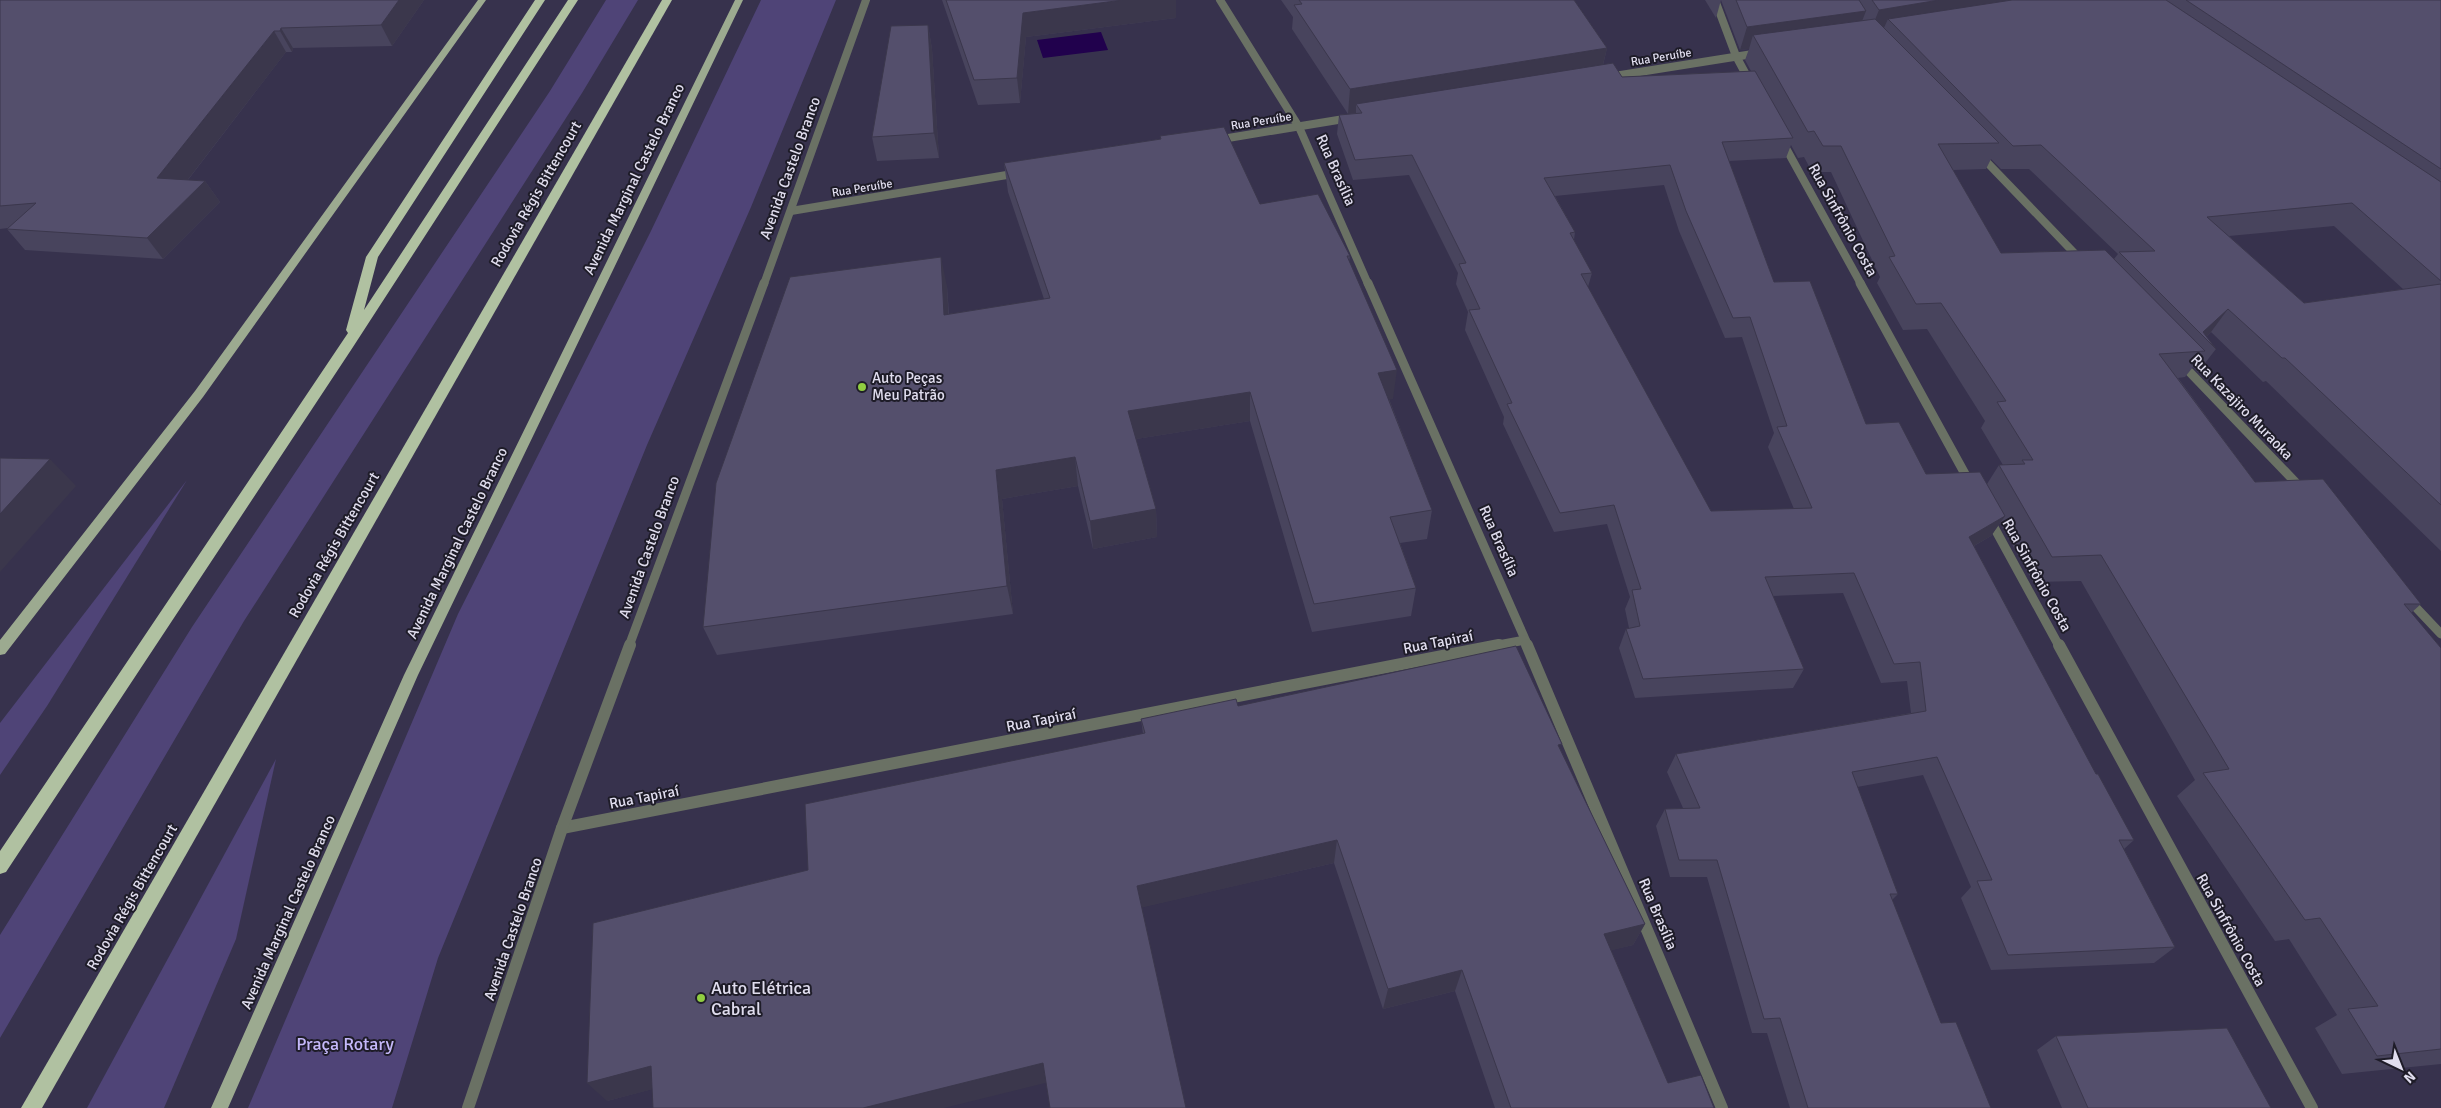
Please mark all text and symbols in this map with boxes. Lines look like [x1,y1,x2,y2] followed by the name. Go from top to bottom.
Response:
[1630,45,1692,70] street label: Rua Peruíbe
[580,80,688,278] street label: Avenida Marginal Castelo Branco
[756,94,824,242] street label: Avenida Castelo Branco
[1230,109,1292,134] street label: Rua Peruíbe
[487,118,585,270] street label: Rodovia Régis Bittencourt
[1312,131,1360,209] street label: Rua Brasília
[1805,160,1881,280] street label: Rua Sinfrônio Costa
[831,176,893,201] street label: Rua Peruíbe
[2187,351,2297,463] street label: Rua Kazajiro Muraoka
[872,369,945,404] place label: Auto Peças Meu Patrão
[856,381,868,393] marker: Auto Peças Meu Patrão
[403,444,511,642] street label: Avenida Marginal Castelo Branco
[285,469,383,621] street label: Rodovia Régis Bittencourt
[615,473,683,621] street label: Avenida Castelo Branco
[1475,502,1523,580] street label: Rua Brasília
[1999,515,2075,635] street label: Rua Sinfrônio Costa
[1402,626,1474,658] street label: Rua Tapiraí
[1005,704,1077,736] street label: Rua Tapiraí
[608,781,680,813] street label: Rua Tapiraí
[237,812,339,1012] street label: Avenida Marginal Castelo Branco
[83,821,181,973] street label: Rodovia Régis Bittencourt
[480,855,546,1003] street label: Avenida Castelo Branco
[2193,870,2269,990] street label: Rua Sinfrônio Costa
[1635,875,1681,953] street label: Rua Brasília
[711,977,811,1020] place label: Auto Elétrica Cabral
[695,992,707,1004] marker: Auto Elétrica Cabral
[296,1033,394,1055] park label: Praça Rotary
[2376,1043,2426,1093] north arrow
[2400,1068,2419,1087] text: N

